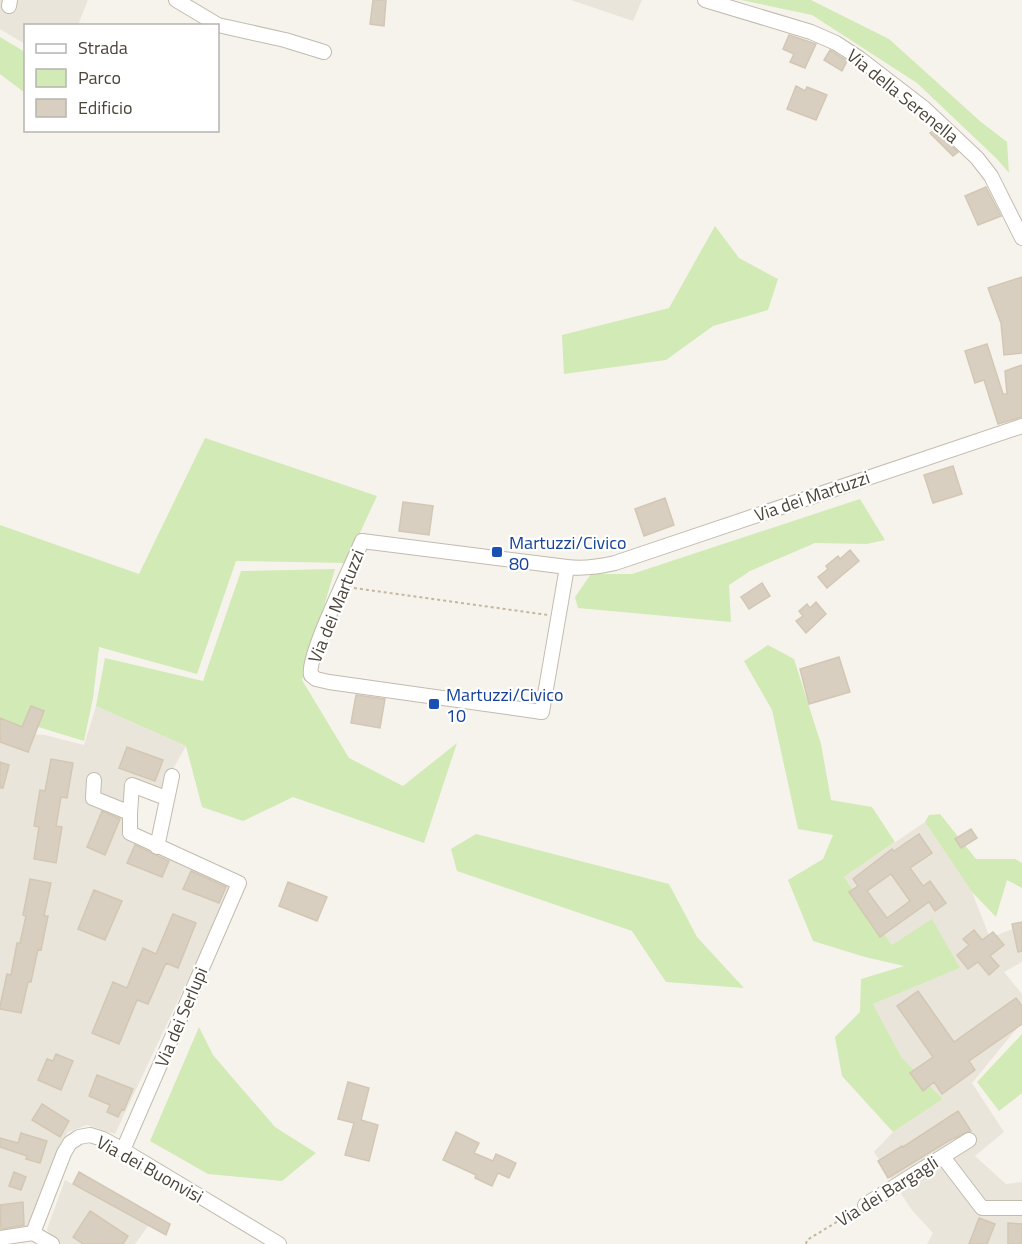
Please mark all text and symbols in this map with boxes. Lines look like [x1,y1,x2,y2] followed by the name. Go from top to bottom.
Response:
[24,24,219,132] legend
[78,34,128,61] text: Strada
[841,42,965,150] street label: Via della Serenella
[78,64,121,91] text: Parco
[78,94,132,121] text: Edificio
[751,464,873,528] street label: Via dei Martuzzi
[509,529,626,577] place label: Martuzzi/Civico 80
[301,545,371,667] street label: Via dei Martuzzi
[490,545,504,559] marker: Martuzzi/Civico 80
[446,681,563,729] place label: Martuzzi/Civico 10
[427,697,441,711] marker: Martuzzi/Civico 10
[148,963,214,1071] street label: Via dei Serlupi
[92,1128,208,1210] street label: Via dei Buonvisi
[831,1149,943,1233] street label: Via dei Bargagli

